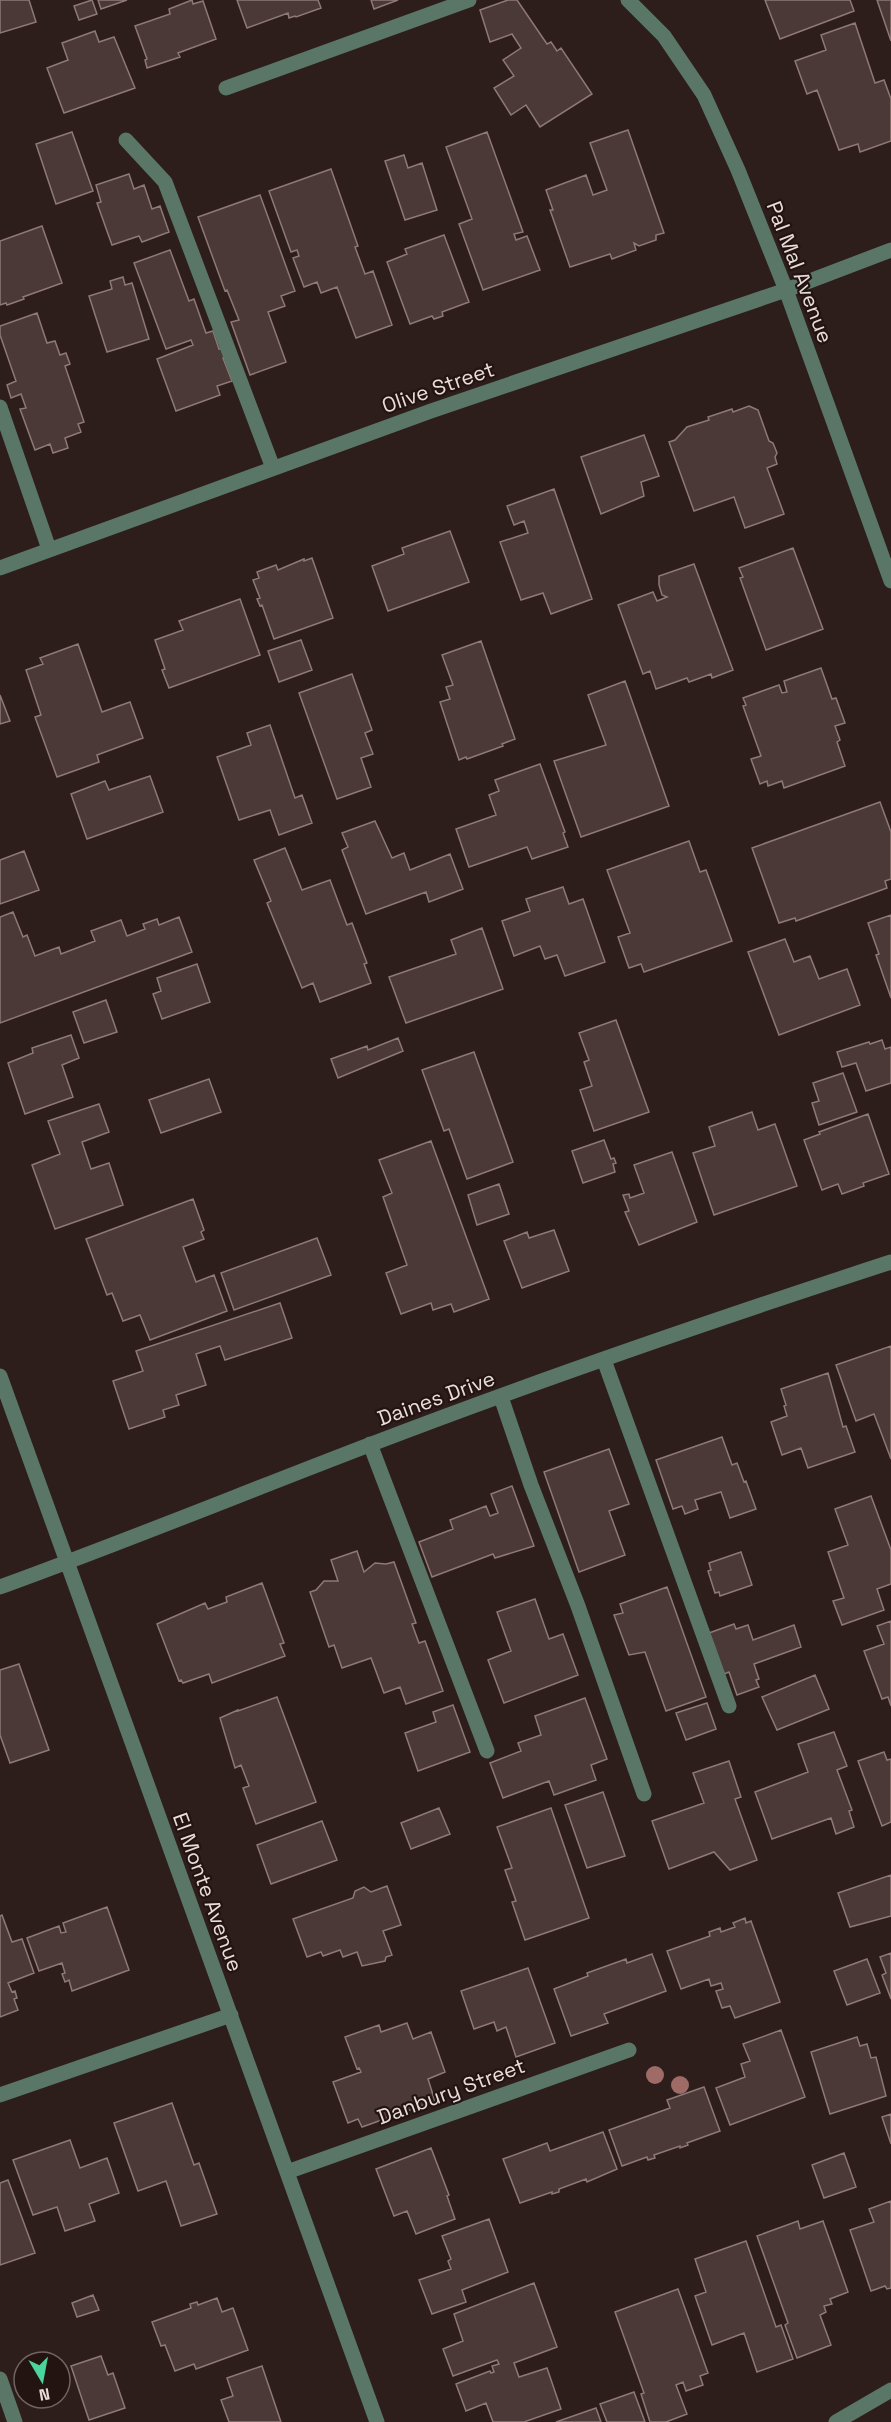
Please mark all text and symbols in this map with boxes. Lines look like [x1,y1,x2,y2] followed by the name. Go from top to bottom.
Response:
[761,197,839,347] street label: Pal Mal Avenue
[378,355,498,419] street label: Olive Street
[373,1364,499,1432] street label: Daines Drive
[167,1809,249,1975] street label: El Monte Avenue
[373,2052,529,2130] street label: Danbury Street
[12,2350,72,2410] north arrow
[37,2383,52,2406] text: N

